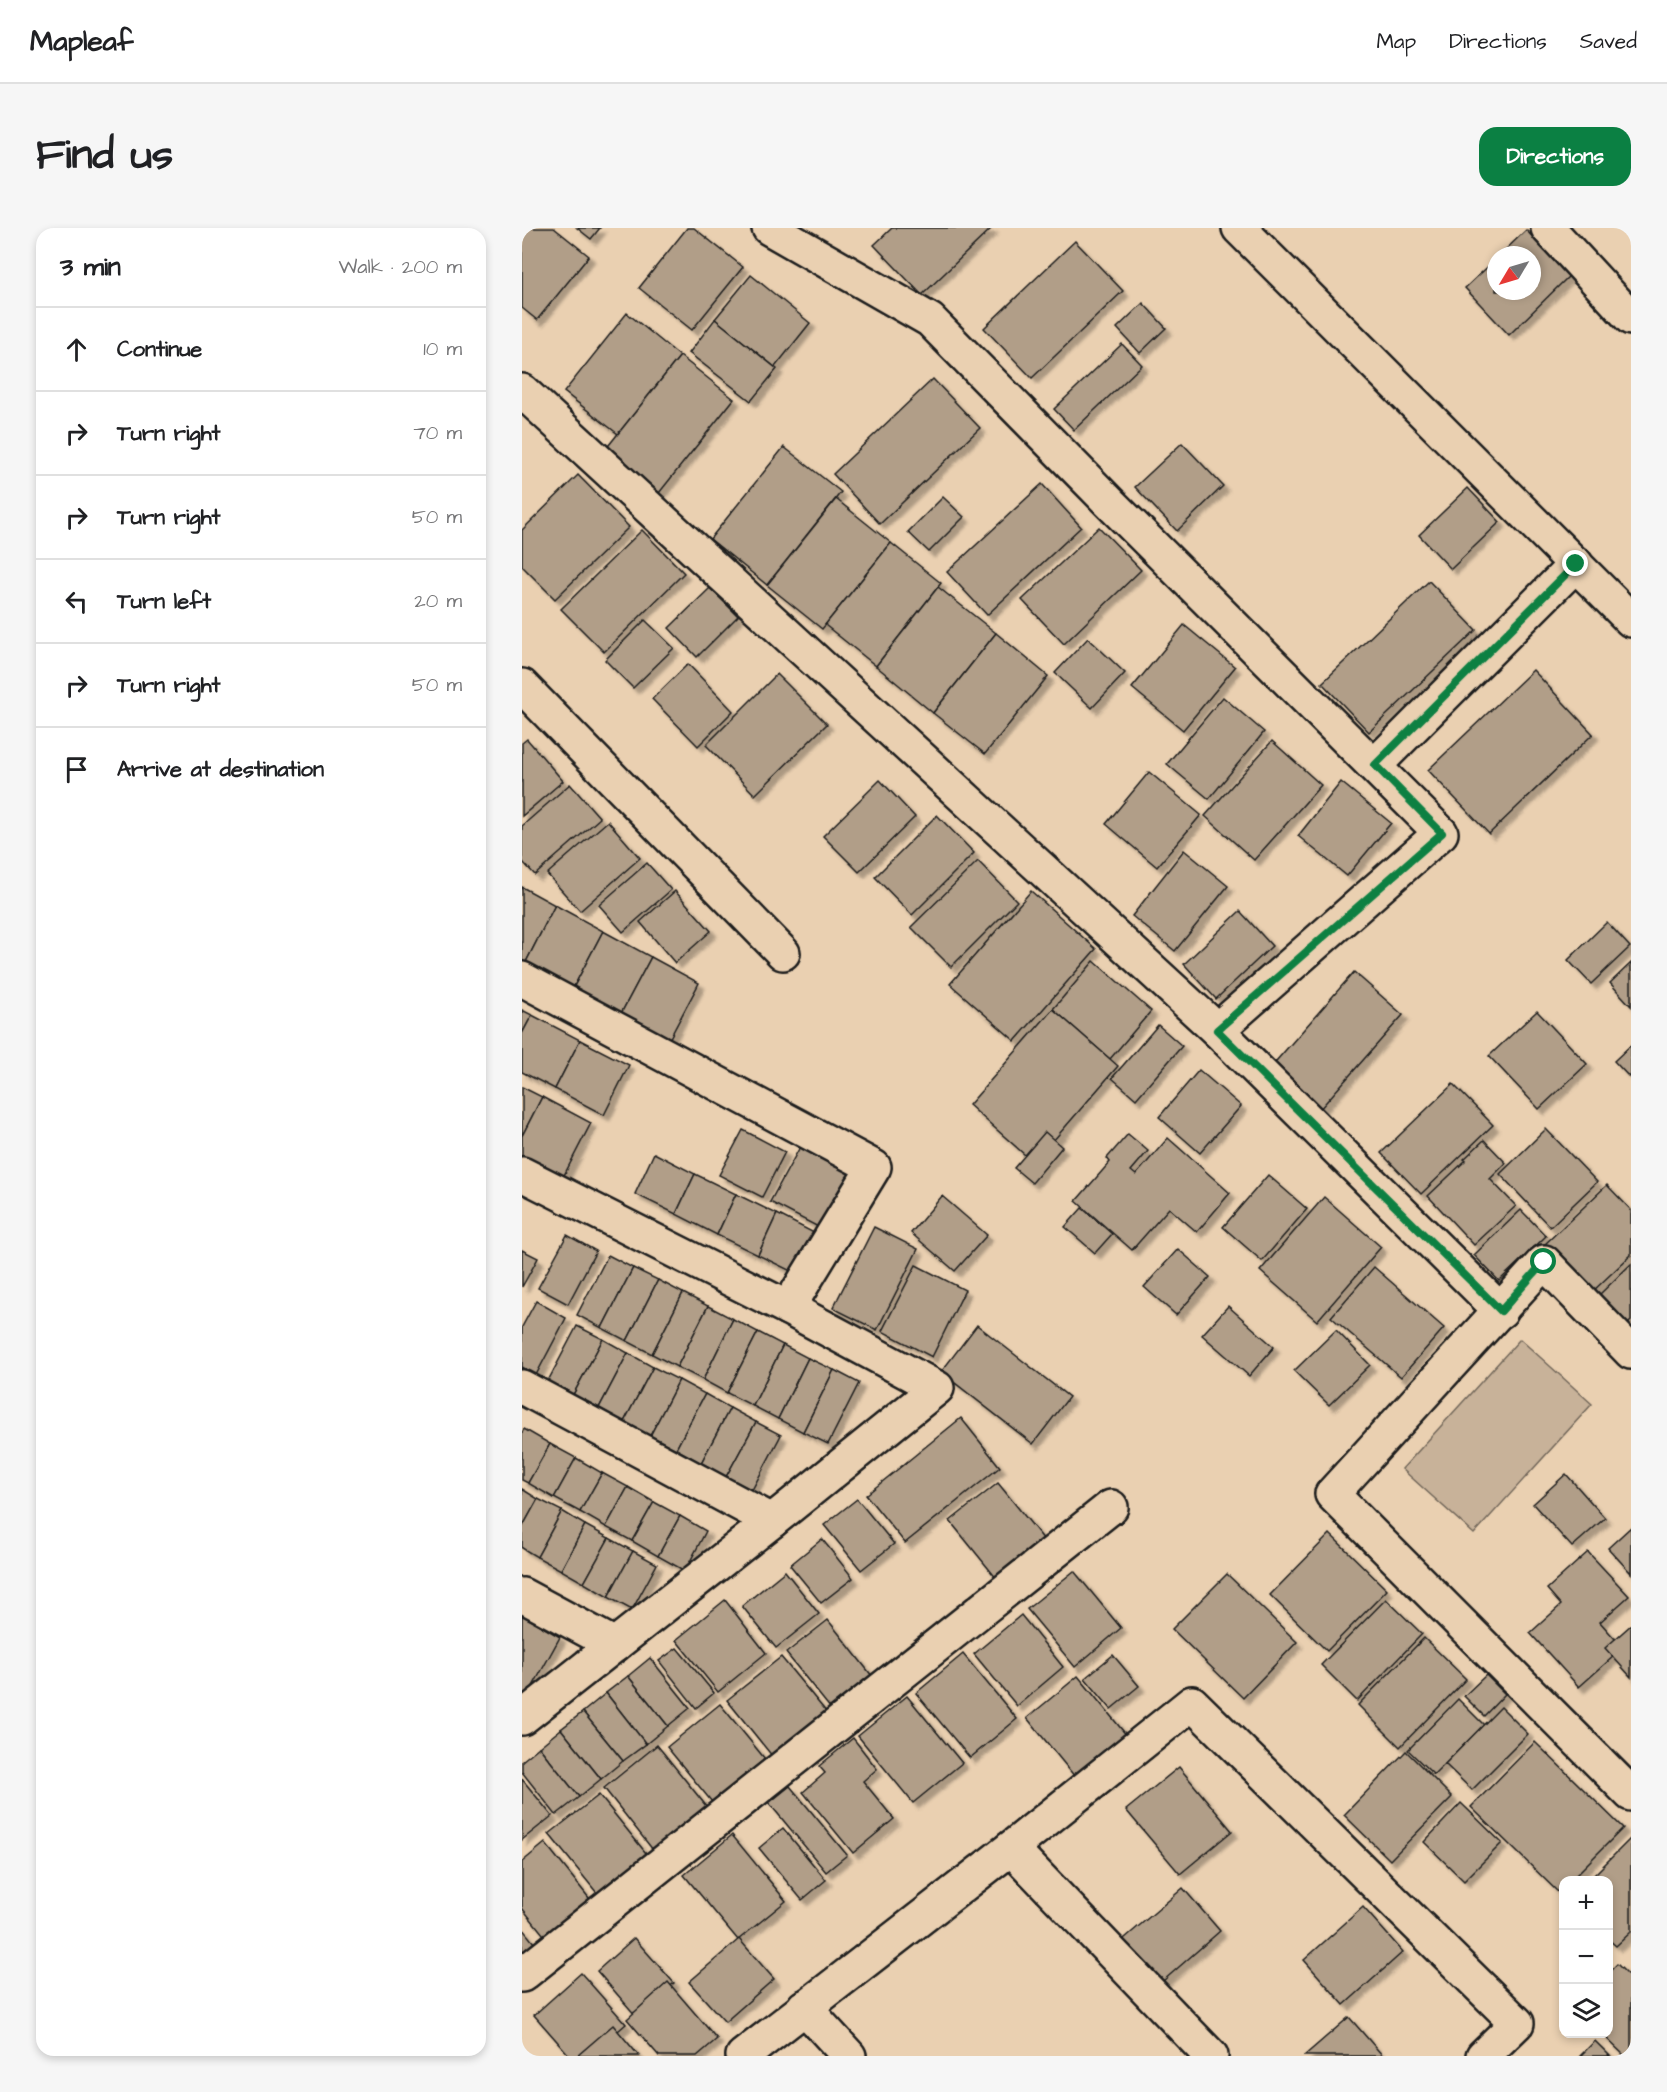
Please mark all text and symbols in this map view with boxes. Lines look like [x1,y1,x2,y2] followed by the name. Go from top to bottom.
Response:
[30,22,133,61] text: Mapleaf
[1376,27,1416,56] text: Map
[1449,27,1547,56] text: Directions
[1580,27,1637,56] text: Saved
[36,127,173,185] text: Find us
[1479,127,1631,186] button: Directions
[1487,246,1541,300] north arrow
[60,249,121,285] text: 3 min
[339,253,462,281] text: Walk · 200 m
[60,333,93,366] icon: ahead
[117,334,202,365] text: Continue
[423,335,462,363] text: 10 m
[60,417,93,450] icon: right
[117,418,220,449] text: Turn right
[414,419,462,447] text: 70 m
[60,501,93,534] icon: right
[117,502,220,533] text: Turn right
[412,503,462,531] text: 50 m
[1562,550,1588,576] route end
[60,585,93,618] icon: left
[117,586,211,617] text: Turn left
[414,587,462,615] text: 20 m
[60,669,93,702] icon: right
[117,670,220,701] text: Turn right
[412,671,462,699] text: 50 m
[60,753,93,786] icon: arrive
[117,754,324,785] text: Arrive at destination
[1530,1248,1556,1274] route start
[1559,1876,1613,2038] map controls
[1559,1876,1613,1930] button: +
[1559,1930,1613,1984] button: −
[1559,1984,1613,2038] button: layers

